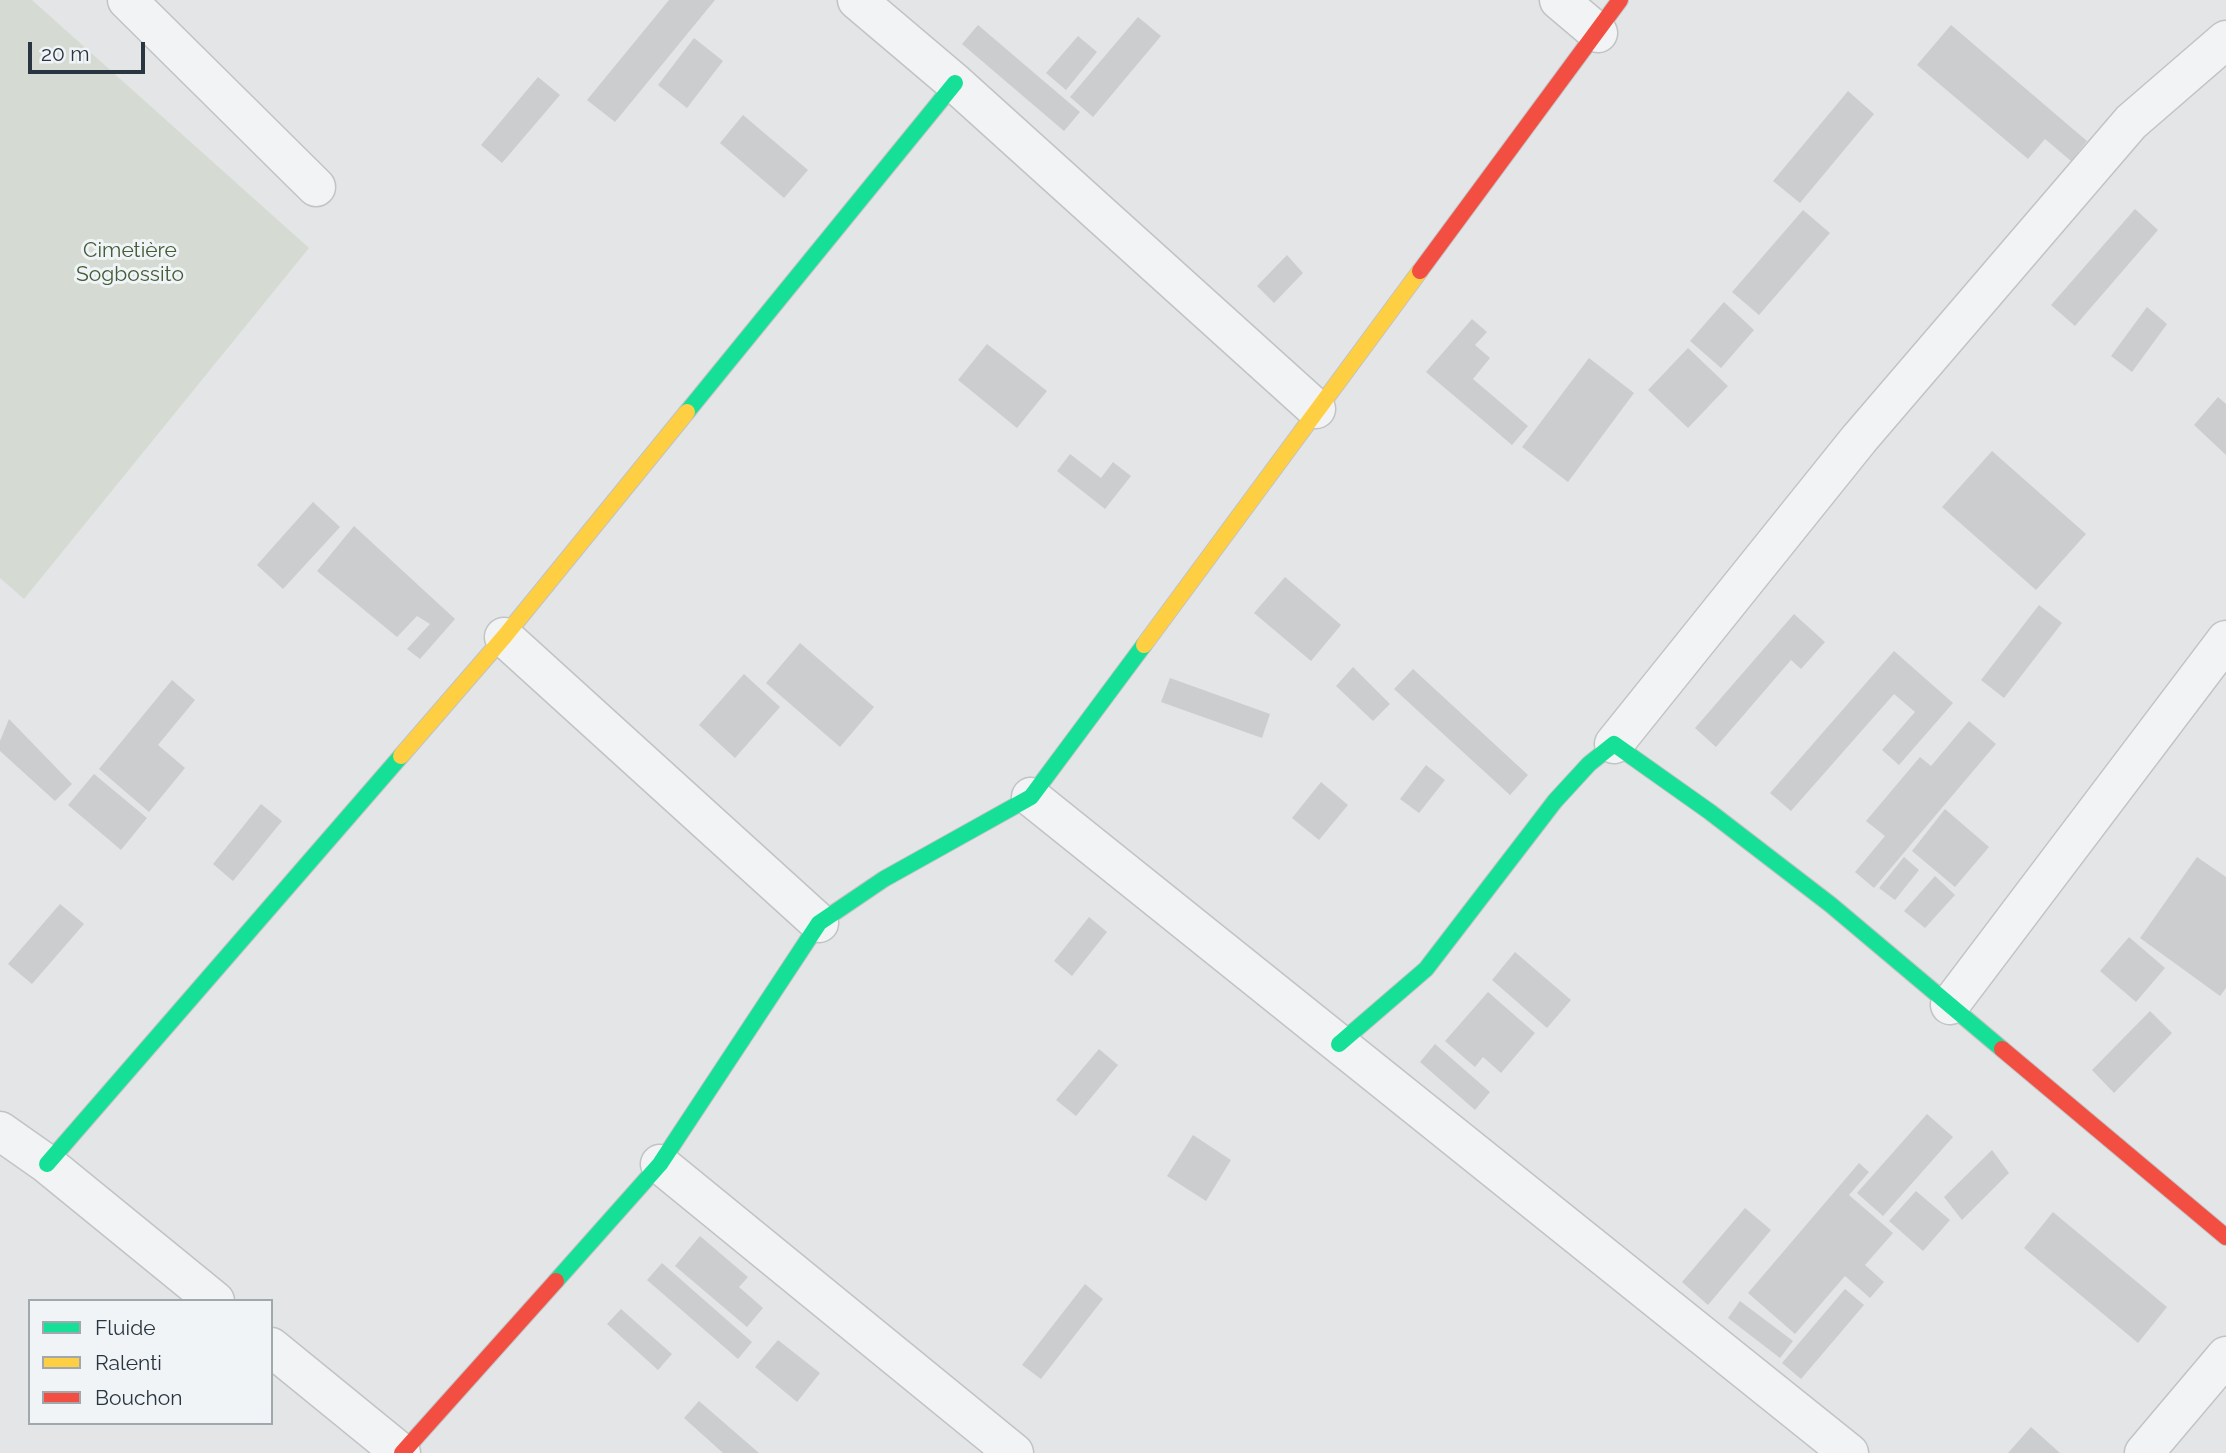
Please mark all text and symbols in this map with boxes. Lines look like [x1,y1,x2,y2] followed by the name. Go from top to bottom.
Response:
[32,28,149,72] scale bar
[41,41,89,66] text: 20 m
[76,238,184,288] park label: Cimetière Sogbossito
[28,1299,273,1425] legend
[95,1315,156,1340] text: Fluide
[95,1350,162,1375] text: Ralenti
[95,1385,182,1410] text: Bouchon

